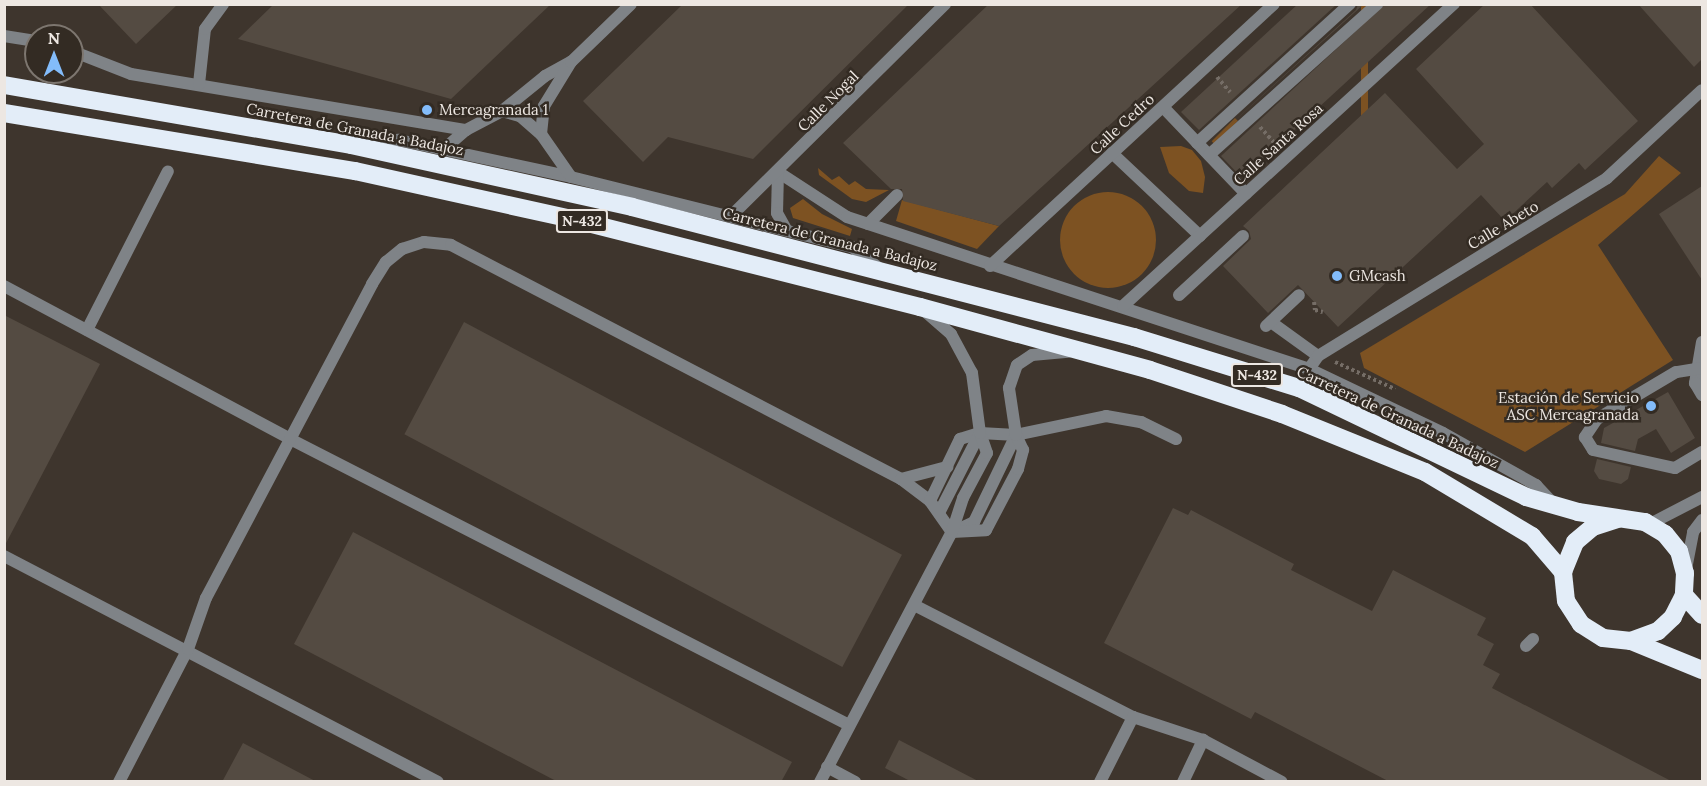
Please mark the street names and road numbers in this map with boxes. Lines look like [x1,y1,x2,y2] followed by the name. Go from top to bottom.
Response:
[794,67,862,135] street label: Calle Nogal
[1086,90,1158,158] street label: Calle Cedro
[245,99,465,159] street label: Carretera de Granada a Badajoz
[1230,99,1326,189] street label: Calle Santa Rosa
[1464,197,1542,253] street label: Calle Abeto
[721,204,939,274] street label: Carretera de Granada a Badajoz
[555,210,609,232] road number: N-432
[1294,362,1502,472] street label: Carretera de Granada a Badajoz
[1230,364,1284,386] road number: N-432

